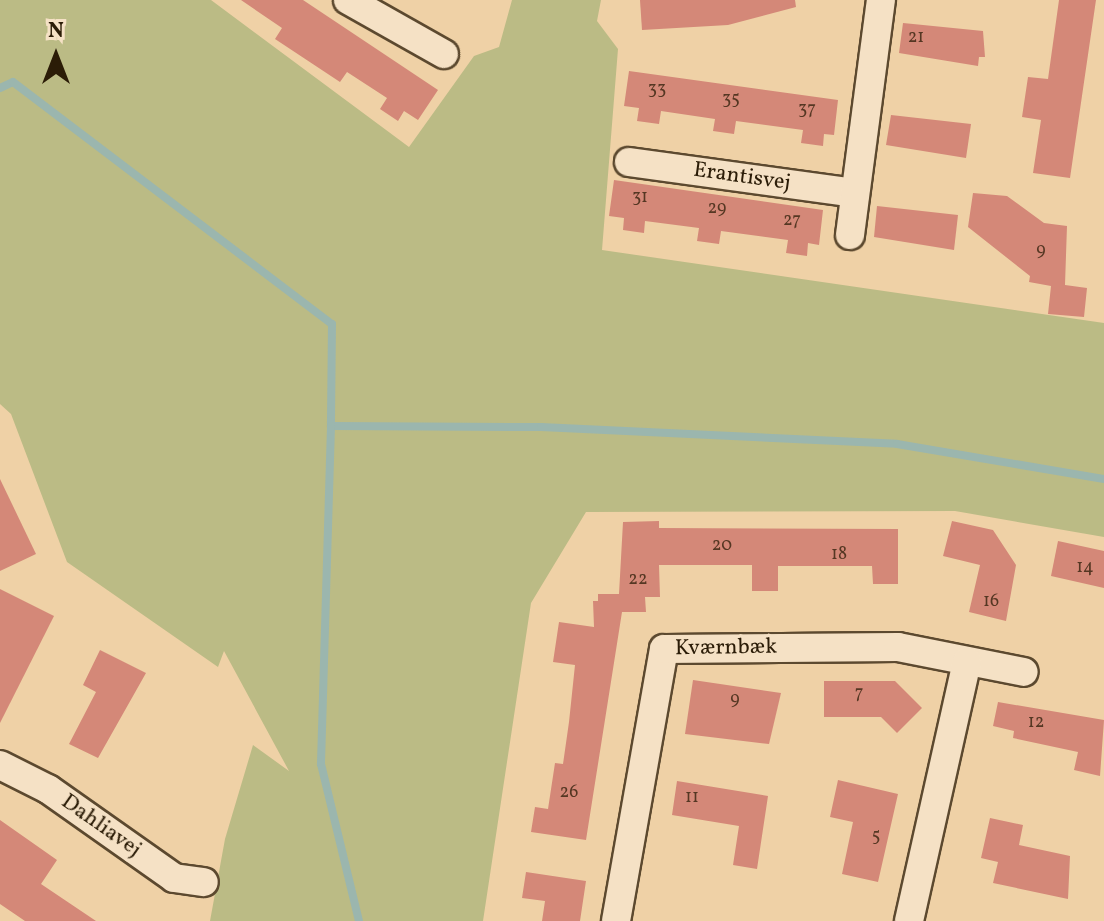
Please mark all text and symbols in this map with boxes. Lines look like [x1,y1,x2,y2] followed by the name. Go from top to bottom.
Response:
[16,16,96,96] north arrow
[48,16,64,47] text: N
[908,27,924,49] house number: 21
[648,79,666,101] house number: 33
[722,89,740,111] house number: 35
[798,99,816,121] house number: 37
[692,157,792,197] street label: Erantisvej
[632,187,648,209] house number: 31
[708,198,726,220] house number: 29
[783,210,801,232] house number: 27
[1036,240,1046,262] house number: 9
[712,535,732,557] house number: 20
[831,544,847,566] house number: 18
[1076,557,1094,579] house number: 14
[628,569,648,591] house number: 22
[983,591,999,613] house number: 16
[675,634,777,662] street label: Kværnbæk
[855,683,863,705] house number: 7
[730,689,740,711] house number: 9
[1028,712,1044,734] house number: 12
[560,782,578,804] house number: 26
[685,787,699,809] house number: 11
[56,789,146,863] street label: Dahliavej
[872,826,880,848] house number: 5

